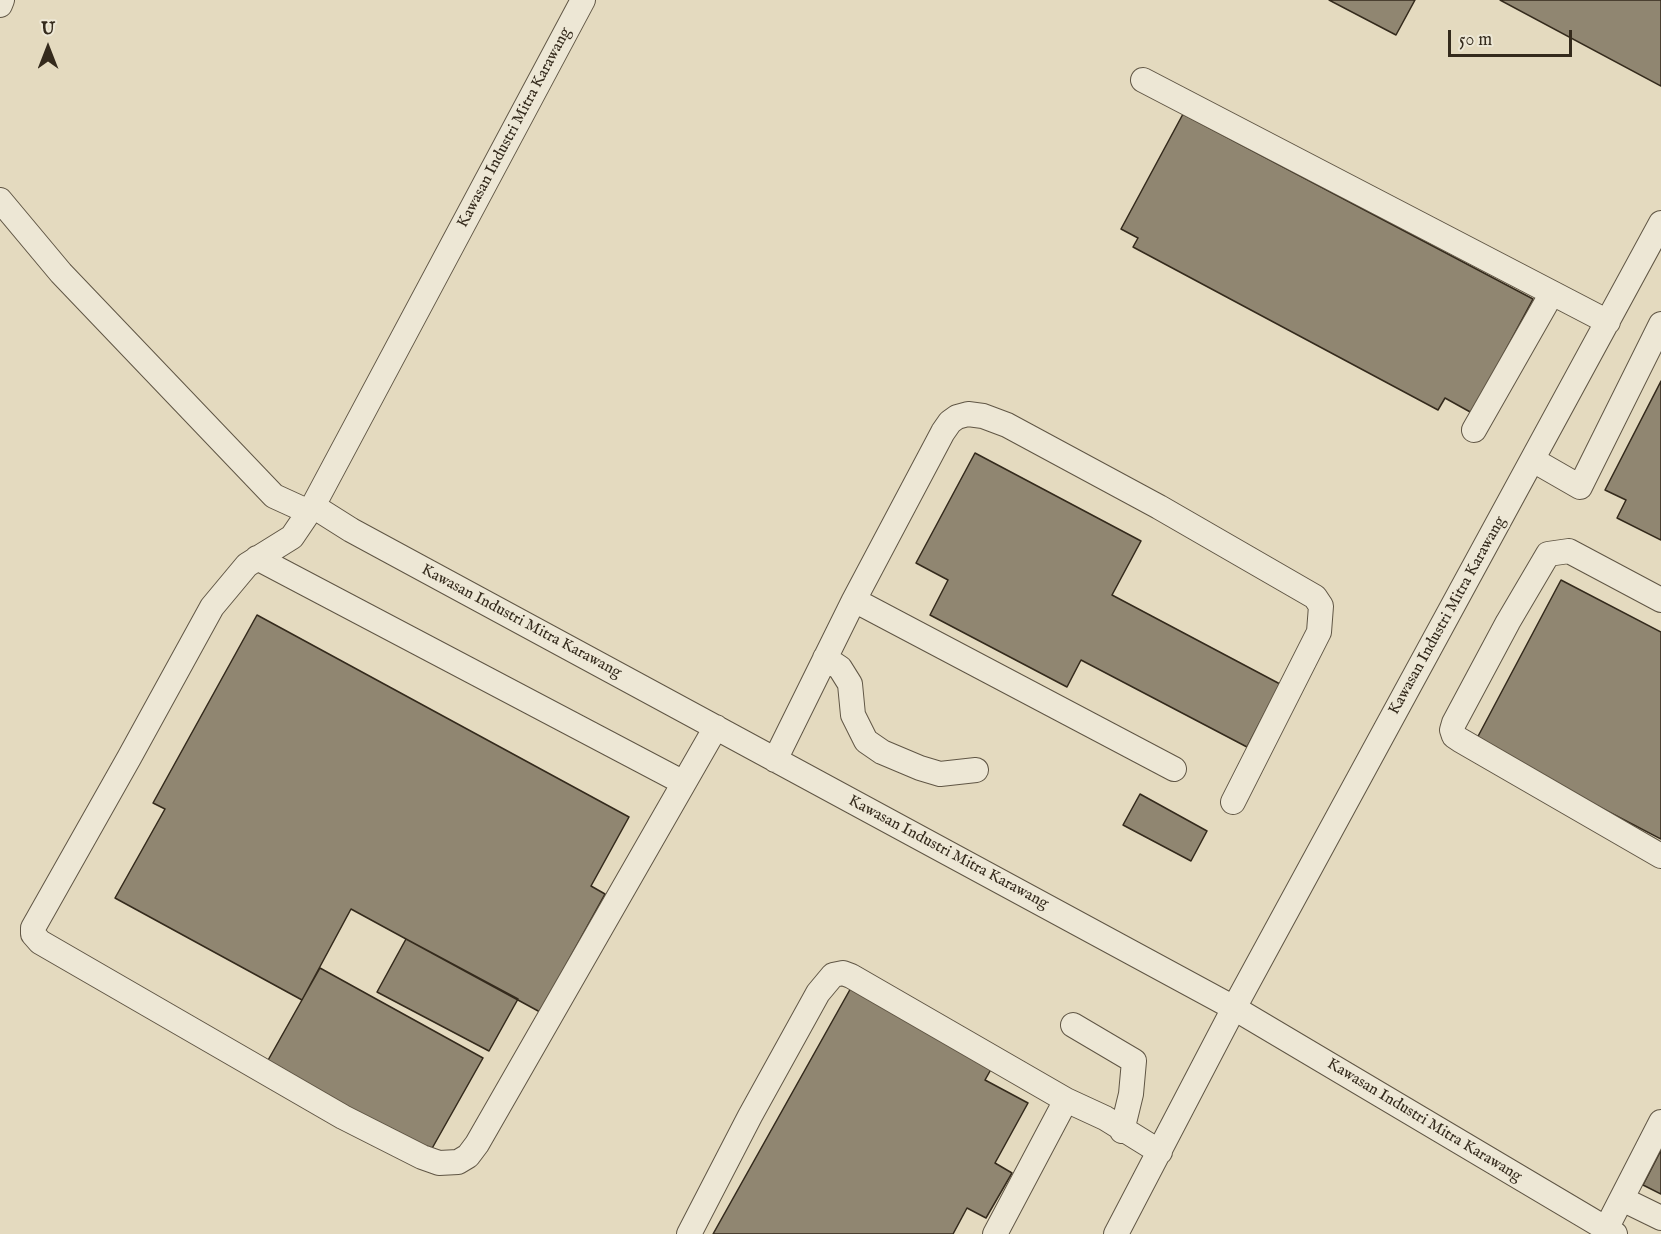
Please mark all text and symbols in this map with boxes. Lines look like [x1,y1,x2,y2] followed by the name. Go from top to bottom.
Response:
[18,18,78,78] north arrow
[1451,18,1576,56] scale bar
[41,20,55,40] text: U
[454,25,576,231] street label: Kawasan Industri Mitra Karawang
[1459,29,1492,52] text: 50 m
[1385,513,1511,719] street label: Kawasan Industri Mitra Karawang
[418,561,624,683] street label: Kawasan Industri Mitra Karawang
[845,792,1051,914] street label: Kawasan Industri Mitra Karawang
[1323,1055,1525,1187] street label: Kawasan Industri Mitra Karawang

